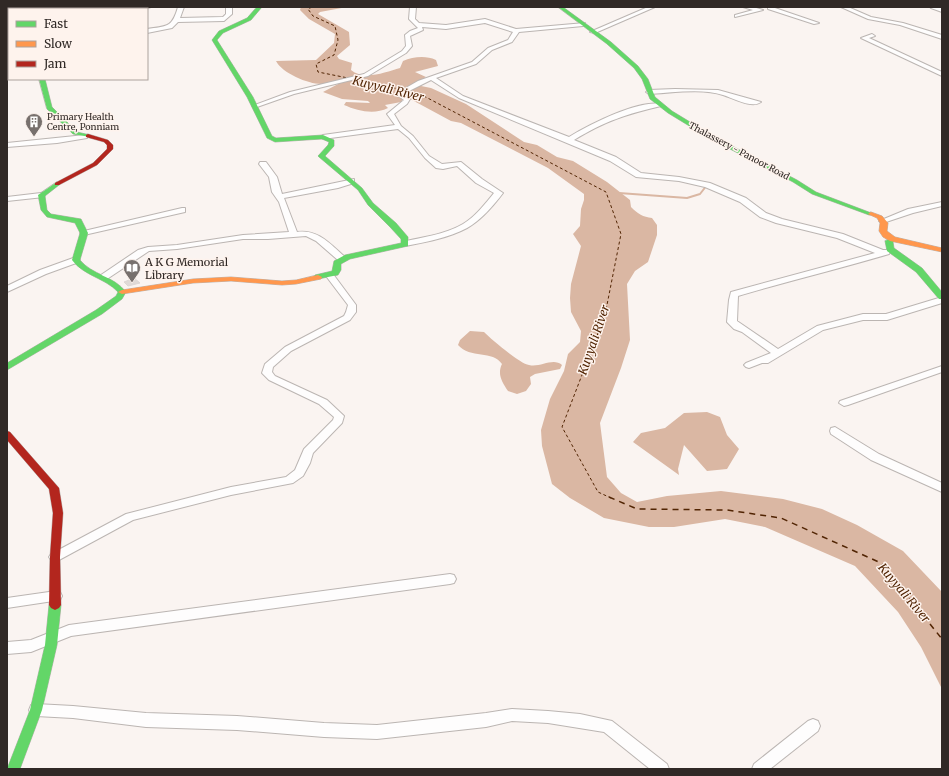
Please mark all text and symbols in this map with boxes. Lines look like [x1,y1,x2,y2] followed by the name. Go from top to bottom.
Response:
[8,8,148,80] legend
[44,16,68,31] text: Fast
[44,36,73,51] text: Slow
[43,56,67,71] text: Jam
[350,72,426,105] water label: Kuyyali River
[47,111,119,133] place label: Primary Health Centre, Ponniam
[24,112,44,137] building icon: Primary Health Centre, Ponniam
[687,119,792,182] street label: Thalassery - Panoor Road
[144,255,229,282] place label: A K G Memorial Library
[122,258,142,283] library icon: A K G Memorial Library
[574,302,613,378] water label: Kuyyali River
[875,559,934,626] water label: Kuyyali River

